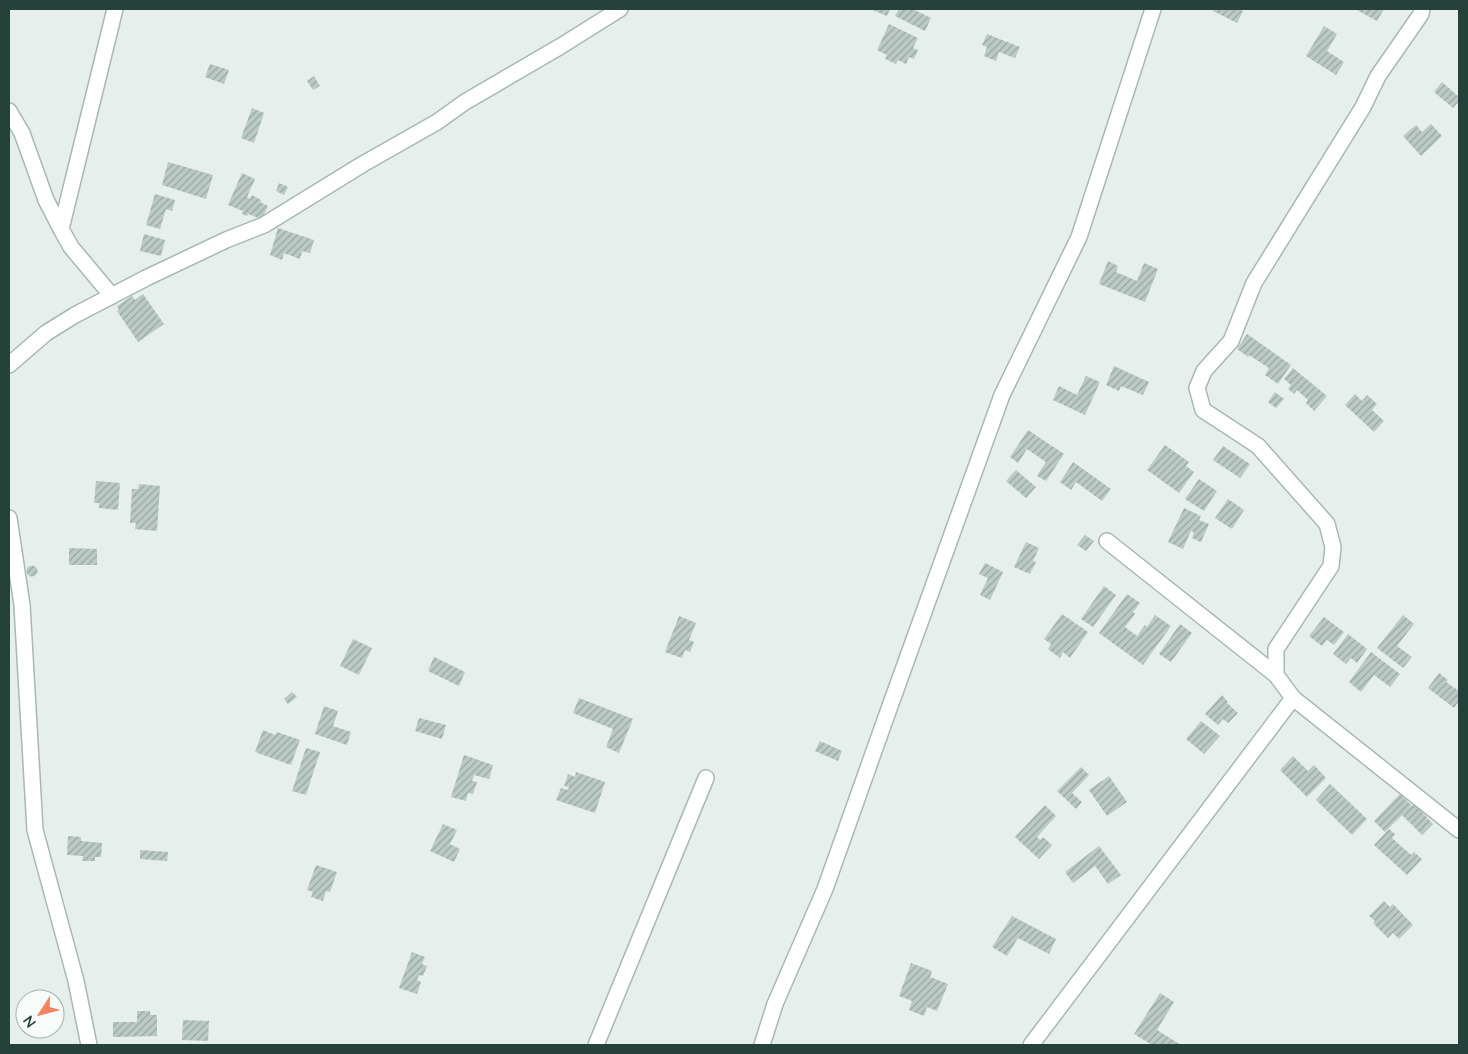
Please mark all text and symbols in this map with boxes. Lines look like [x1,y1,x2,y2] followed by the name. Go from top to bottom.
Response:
[15,989,65,1039] north arrow
[19,1013,39,1031] text: N

